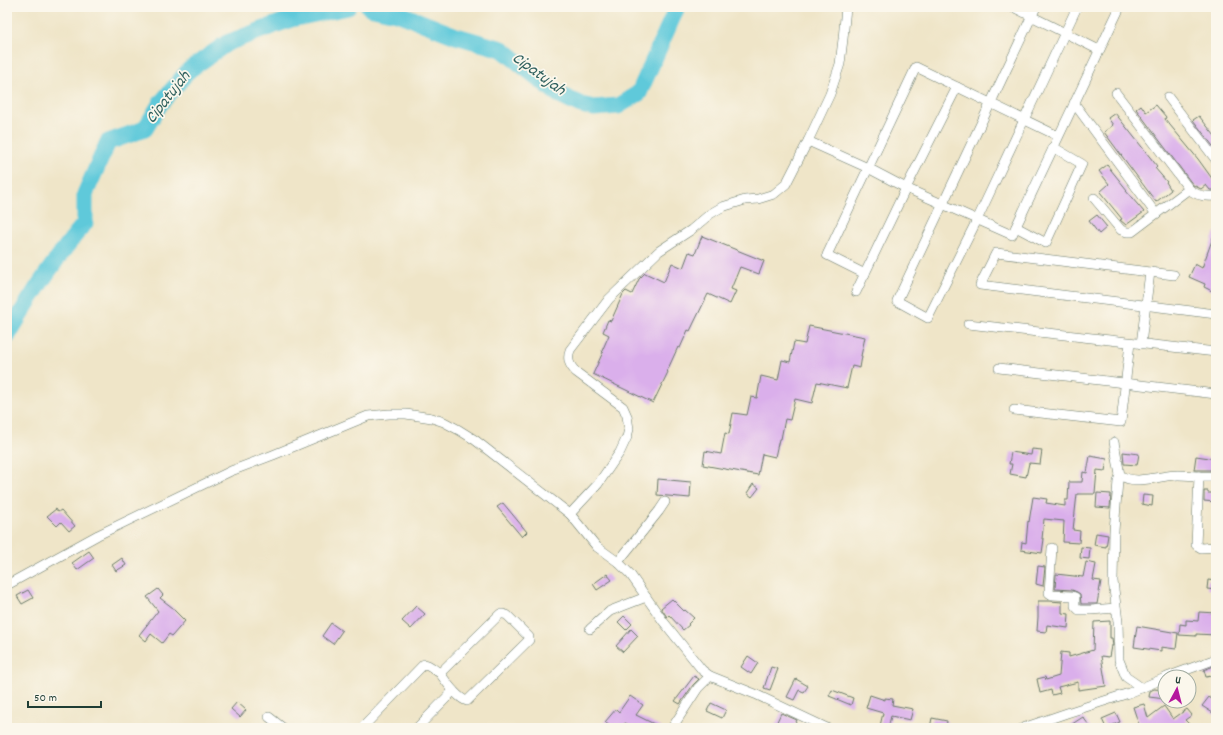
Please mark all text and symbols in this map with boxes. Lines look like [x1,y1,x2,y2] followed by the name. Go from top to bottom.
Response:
[506,47,571,103] water label: Cipatujah
[141,66,198,129] water label: Cipatujah
[1157,669,1197,709] north arrow
[1174,673,1182,689] text: U
[28,683,101,709] scale bar
[34,690,57,707] text: 50 m

